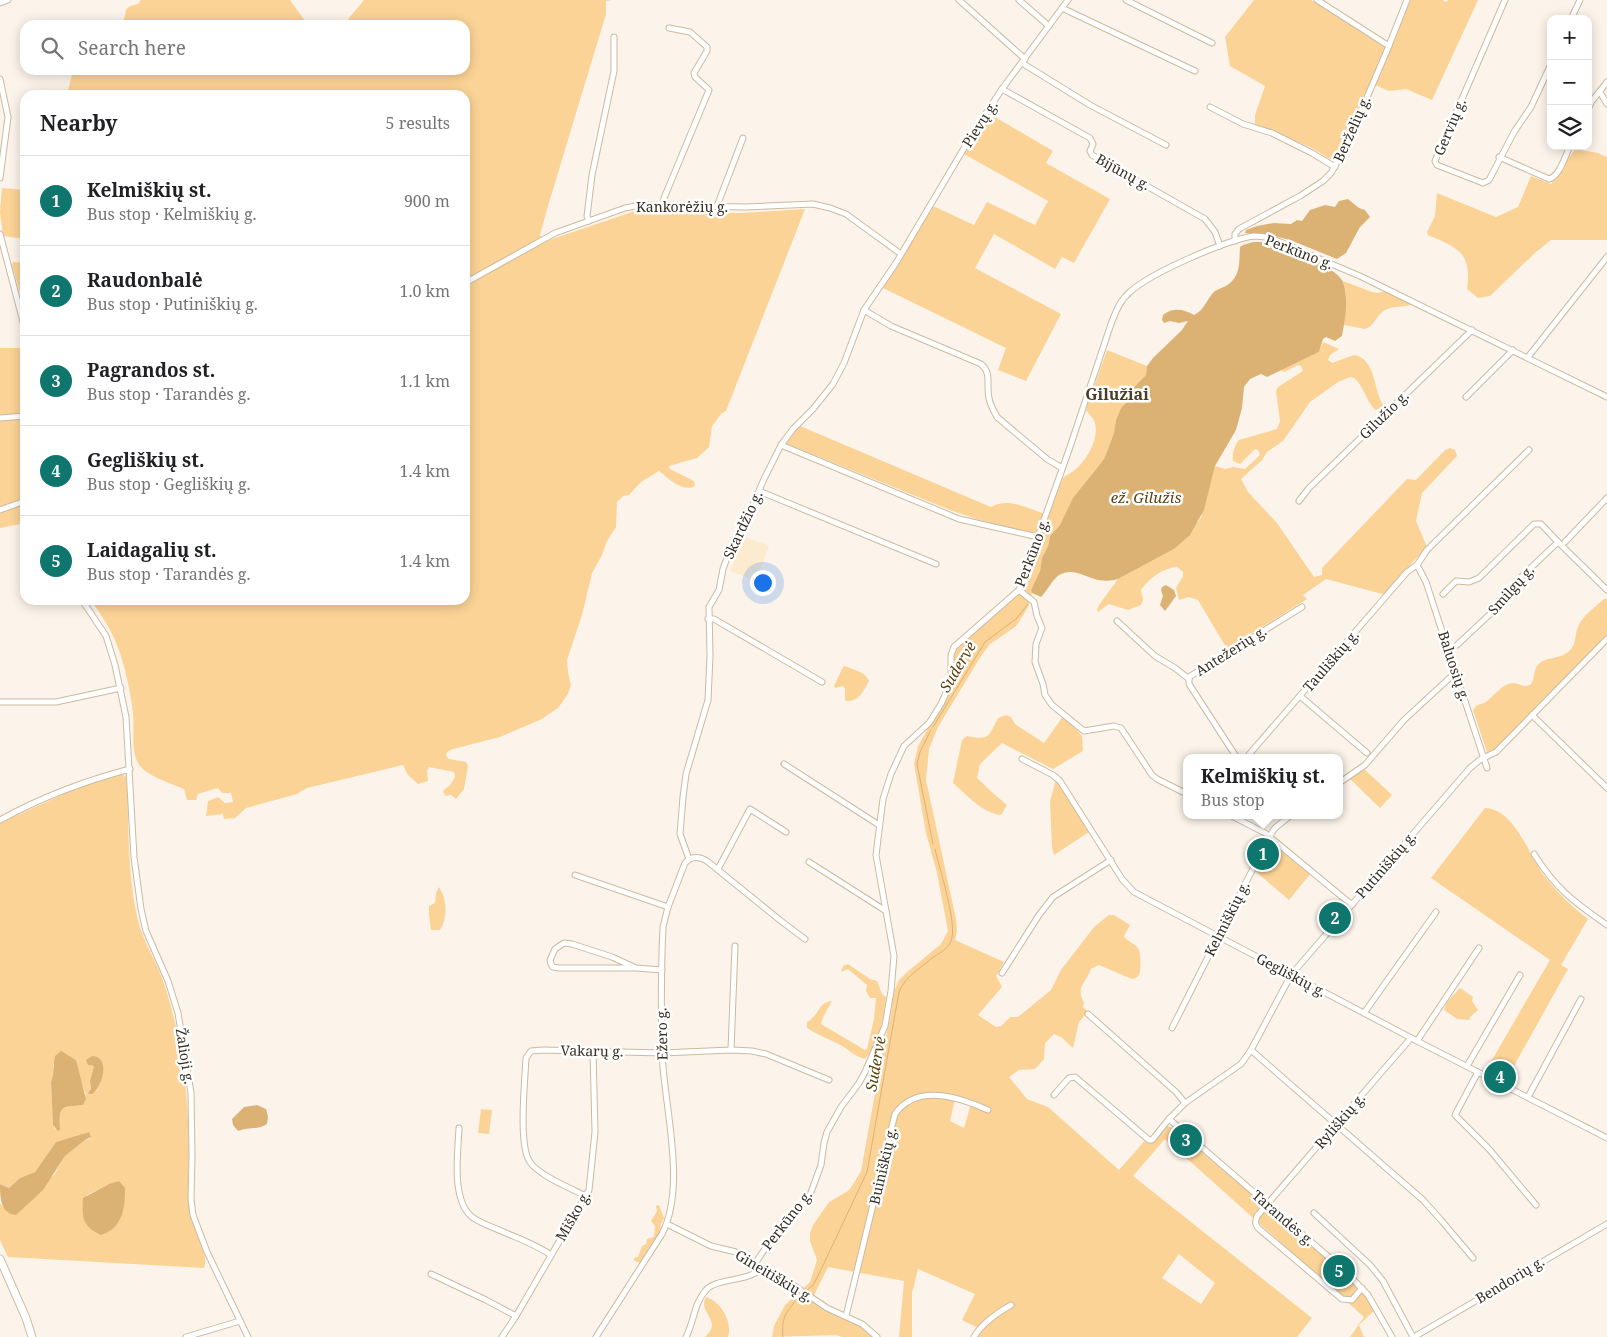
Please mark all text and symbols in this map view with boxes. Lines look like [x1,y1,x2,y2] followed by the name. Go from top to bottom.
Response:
[1547,15,1592,150] map controls
[1547,15,1592,60] button: +
[20,20,470,75] search box
[38,34,66,62] icon: search
[78,35,186,61] text: Search here
[1547,60,1592,105] button: −
[1329,93,1375,165] street label: Berželių g.
[1429,95,1470,158] street label: Gervių g.
[957,97,1002,151] street label: Pievų g.
[1547,105,1592,150] button: layers
[40,109,118,137] text: Nearby
[386,112,450,134] text: 5 results
[1093,149,1154,194] street label: Bijūnų g.
[87,177,212,203] text: Kelmiškių st.
[51,190,61,212] text: 1
[404,190,450,212] text: 900 m
[636,197,728,216] street label: Kankorėžių g.
[87,203,257,225] text: Bus stop · Kelmiškių g.
[1262,230,1336,273] street label: Perkūno g.
[87,267,203,293] text: Raudonbalė
[51,280,61,302] text: 2
[399,280,450,302] text: 1.0 km
[87,293,258,315] text: Bus stop · Putiniškių g.
[87,357,215,383] text: Pagrandos st.
[51,370,61,392] text: 3
[399,370,450,392] text: 1.1 km
[87,383,250,405] text: Bus stop · Tarandės g.
[1085,383,1149,405] district label: Gilužiai
[1355,386,1413,443] street label: Gilužio g.
[87,447,204,473] text: Gegliškių st.
[51,460,61,482] text: 4
[399,460,450,482] text: 1.4 km
[87,473,251,495] text: Bus stop · Gegliškių g.
[1111,487,1181,507] water label: ež. Gilužis
[718,488,767,562] street label: Skardžio g.
[1010,516,1053,590] street label: Perkūno g.
[87,537,217,563] text: Laidagalių st.
[51,550,61,572] text: 5
[399,550,450,572] text: 1.4 km
[1483,561,1538,619] street label: Smilgų g.
[87,563,250,585] text: Bus stop · Tarandės g.
[750,570,776,596] your location
[1192,621,1270,680] street label: Antežerių g.
[1298,626,1363,696] street label: Tauliškių g.
[1434,628,1475,703] street label: Baluosių g.
[934,637,980,696] water label: Sudervė
[1183,754,1343,819] popup
[1201,763,1325,789] text: Kelmiškių st.
[1201,789,1265,811] text: Bus stop
[1351,827,1420,902] street label: Putiniškių g.
[1247,835,1279,873] pin: 1
[1200,878,1254,959] street label: Kelmiškių g.
[1319,899,1351,937] pin: 2
[1253,948,1329,1001] street label: Gegliškių g.
[652,1007,671,1061] street label: Ežero g.
[172,1027,199,1085] street label: Žalioji g.
[860,1034,890,1093] water label: Sudervė
[560,1040,624,1061] street label: Vakarų g.
[1484,1058,1516,1096] pin: 4
[1310,1089,1369,1153] street label: Ryliškių g.
[1170,1121,1202,1159] pin: 3
[864,1125,901,1206] street label: Buiniškių g.
[1248,1185,1318,1250] street label: Tarandės g.
[757,1186,816,1254] street label: Perkūno g.
[551,1187,594,1244] street label: Miško g.
[732,1245,817,1306] street label: Gineitiškių g.
[1323,1252,1355,1290] pin: 5
[1472,1252,1548,1308] street label: Bendorių g.

